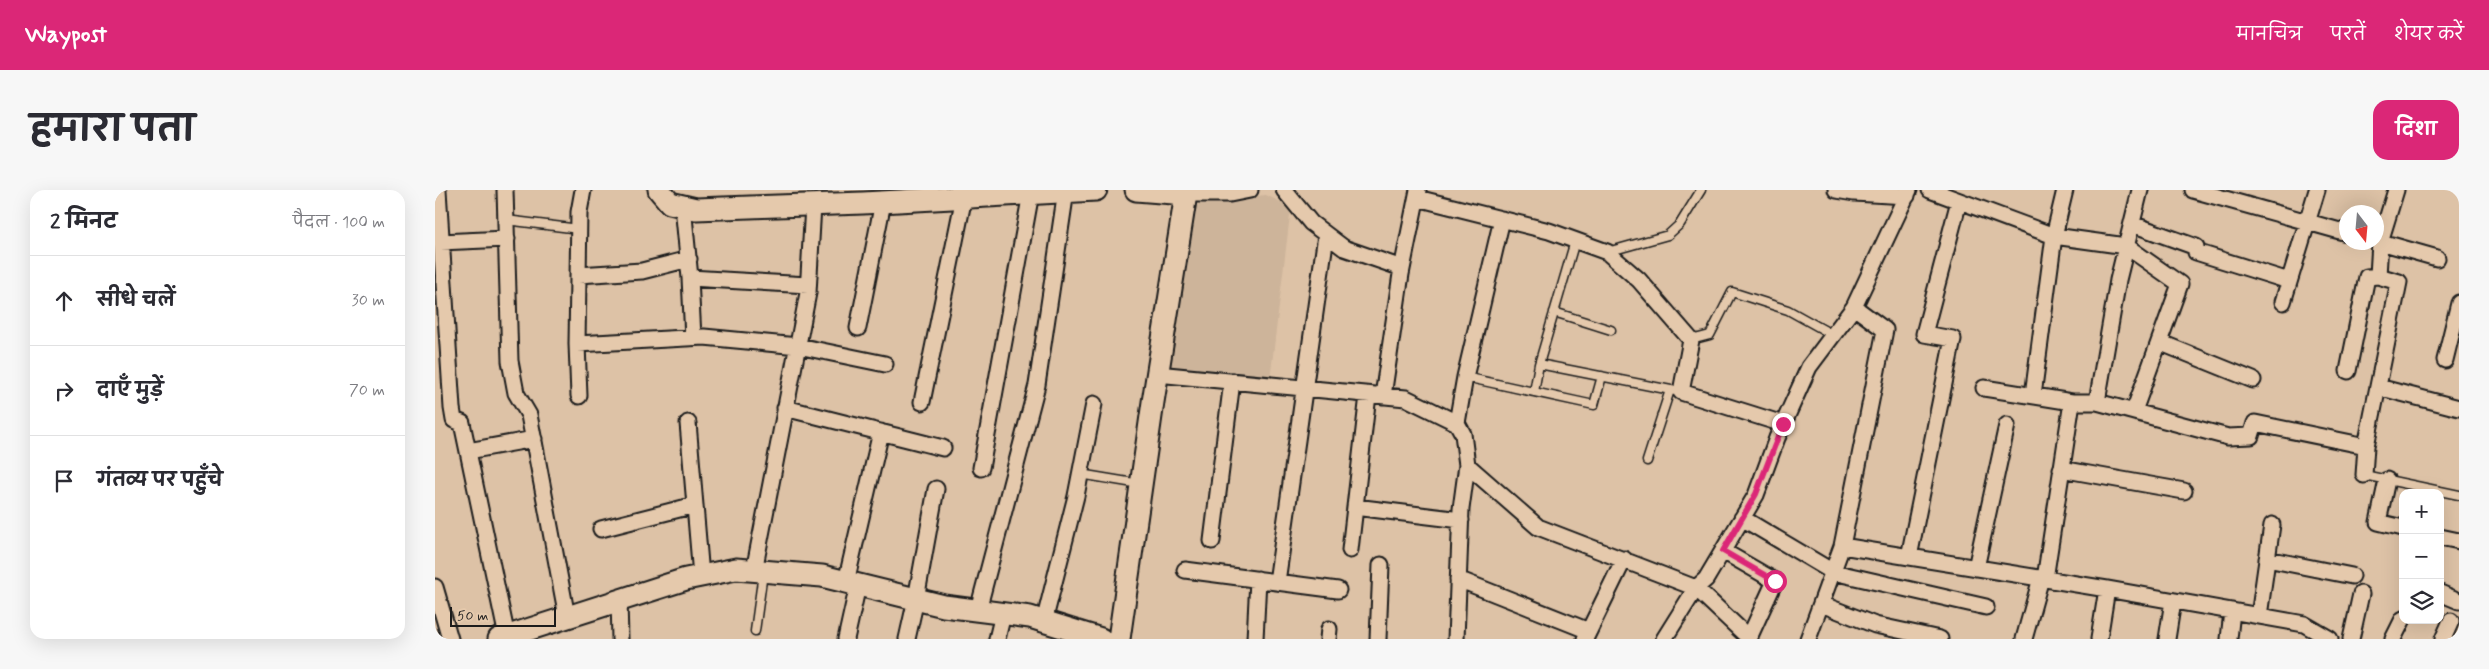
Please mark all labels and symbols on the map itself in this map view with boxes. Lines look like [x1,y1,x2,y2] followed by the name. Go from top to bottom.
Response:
[2339,205,2384,250] north arrow
[1772,413,1795,436] route end
[1764,570,1787,593] route start
[450,604,556,627] scale bar

